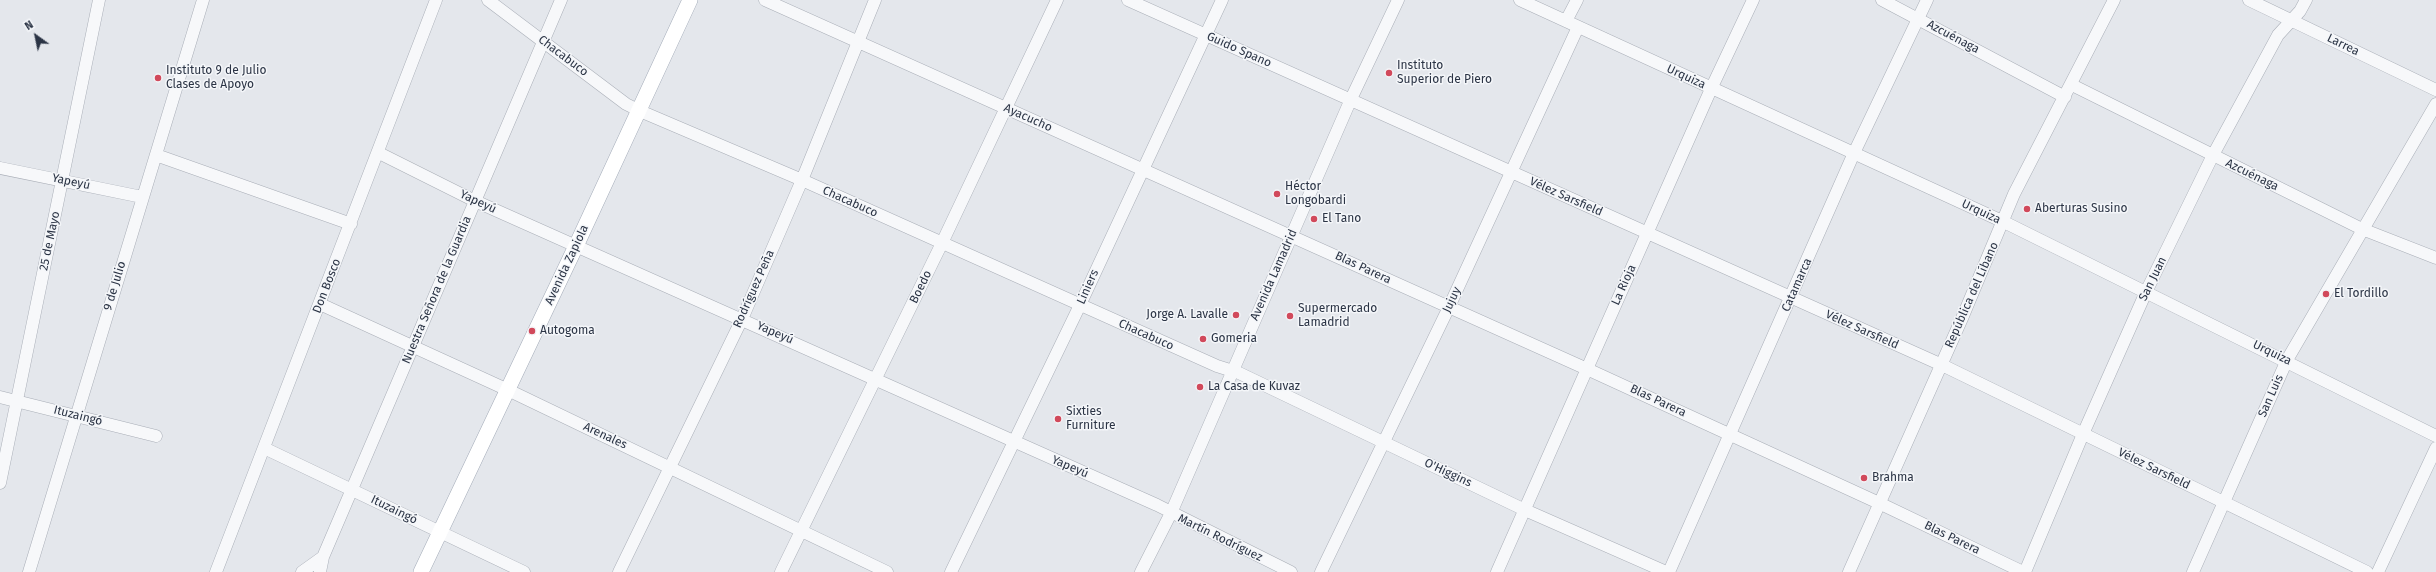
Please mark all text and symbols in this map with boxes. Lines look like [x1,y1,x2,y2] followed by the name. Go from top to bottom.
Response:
[16,16,56,56] north arrow
[1924,17,1982,57] street label: Azcuénaga
[23,18,36,33] text: N
[1204,29,1274,71] street label: Guido Spano
[2324,31,2362,59] street label: Larrea
[535,33,591,79] street label: Chacabuco
[1397,59,1492,87] place label: Instituto Superior de Piero
[1664,62,1708,92] street label: Urquiza
[166,64,266,92] place label: Instituto 9 de Julio Clases de Apoyo
[1384,68,1394,78] marker: Instituto Superior de Piero
[153,73,163,83] marker: Instituto 9 de Julio Clases de Apoyo
[1002,101,1054,135] street label: Ayacucho
[2223,156,2281,194] street label: Azcuénaga
[51,171,91,193] street label: Yapeyú
[1527,174,1605,220] street label: Vélez Sarsfield
[1285,180,1346,208] place label: Héctor Longobardi
[820,183,880,221] street label: Chacabuco
[457,187,499,217] street label: Yapeyú
[1272,189,1282,199] marker: Héctor Longobardi
[1959,197,2003,227] street label: Urquiza
[2035,202,2127,216] place label: Aberturas Susino
[2022,204,2032,214] marker: Aberturas Susino
[37,210,63,272] street label: 25 de Mayo
[1322,212,1361,226] place label: El Tano
[399,214,475,366] street label: Nuestra Señora de la Guardia
[1309,214,1319,224] marker: El Tano
[542,223,592,307] street label: Avenida Zapiola
[1247,227,1301,323] street label: Avenida Lamadrid
[1942,240,2002,350] street label: República del Líbano
[730,248,778,330] street label: Rodríguez Peña
[1333,249,1393,287] street label: Blas Parera
[2136,255,2170,303] street label: San Juan
[1779,256,1815,314] street label: Catamarca
[310,257,344,315] street label: Don Bosco
[101,260,129,312] street label: 9 de Julio
[1609,262,1639,308] street label: La Rioja
[1074,267,1102,307] street label: Liniers
[907,268,935,306] street label: Boedo
[1440,285,1464,315] street label: Jujuy
[2334,287,2388,301] place label: El Tordillo
[2321,289,2331,299] marker: El Tordillo
[1298,302,1377,330] place label: Supermercado Lamadrid
[1823,307,1901,353] street label: Vélez Sarsfield
[1146,308,1228,322] place label: Jorge A. Lavalle
[1231,310,1241,320] marker: Jorge A. Lavalle
[1285,311,1295,321] marker: Supermercado Lamadrid
[1116,316,1176,354] street label: Chacabuco
[754,319,796,347] street label: Yapeyú
[540,324,595,338] place label: Autogoma
[527,326,537,336] marker: Autogoma
[1211,332,1257,346] place label: Gomeria
[1198,334,1208,344] marker: Gomeria
[2250,337,2294,369] street label: Urquiza
[2255,372,2287,420] street label: San Luis
[1208,380,1300,394] place label: La Casa de Kuvaz
[1195,382,1205,392] marker: La Casa de Kuvaz
[1628,382,1688,420] street label: Blas Parera
[52,403,104,429] street label: Ituzaingó
[1066,405,1116,433] place label: Sixties Furniture
[1053,414,1063,424] marker: Sixties Furniture
[581,420,629,452] street label: Arenales
[2116,445,2192,493] street label: Vélez Sarsfield
[1049,453,1091,481] street label: Yapeyú
[1422,456,1474,490] street label: O'Higgins
[1872,471,1914,485] place label: Brahma
[1859,473,1869,483] marker: Brahma
[368,493,420,527] street label: Ituzaingó
[1175,511,1265,565] street label: Martín Rodríguez
[1922,518,1982,558] street label: Blas Parera

